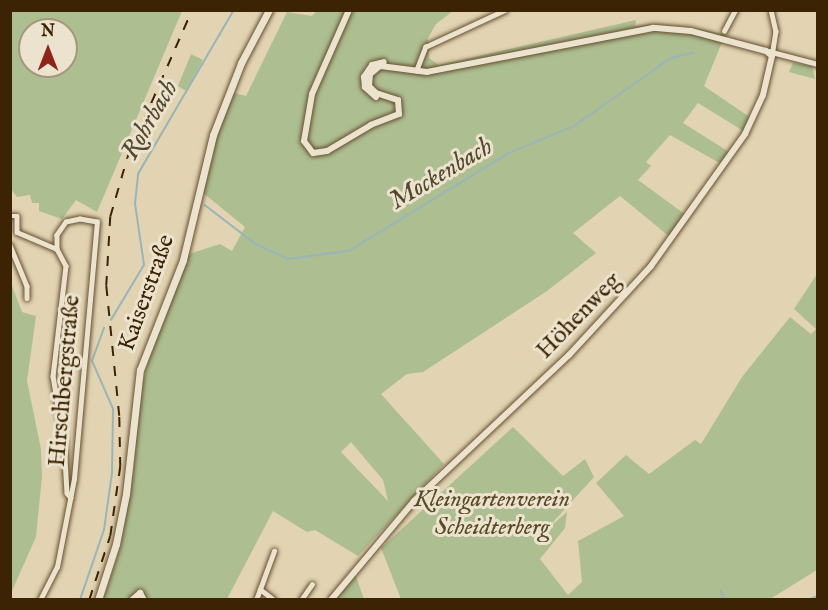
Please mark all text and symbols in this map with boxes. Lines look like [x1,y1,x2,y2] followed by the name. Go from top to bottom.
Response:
[18,18,78,78] north arrow
[41,22,55,42] text: N
[115,75,185,165] water label: Rohrbach
[384,131,498,217] water label: Mockenbach
[113,231,181,355] street label: Kaiserstraße
[531,267,627,365] street label: Höhenweg
[43,294,87,468] street label: Hirschbergstraße
[414,486,570,542] park label: Kleingartenverein Scheidterberg

